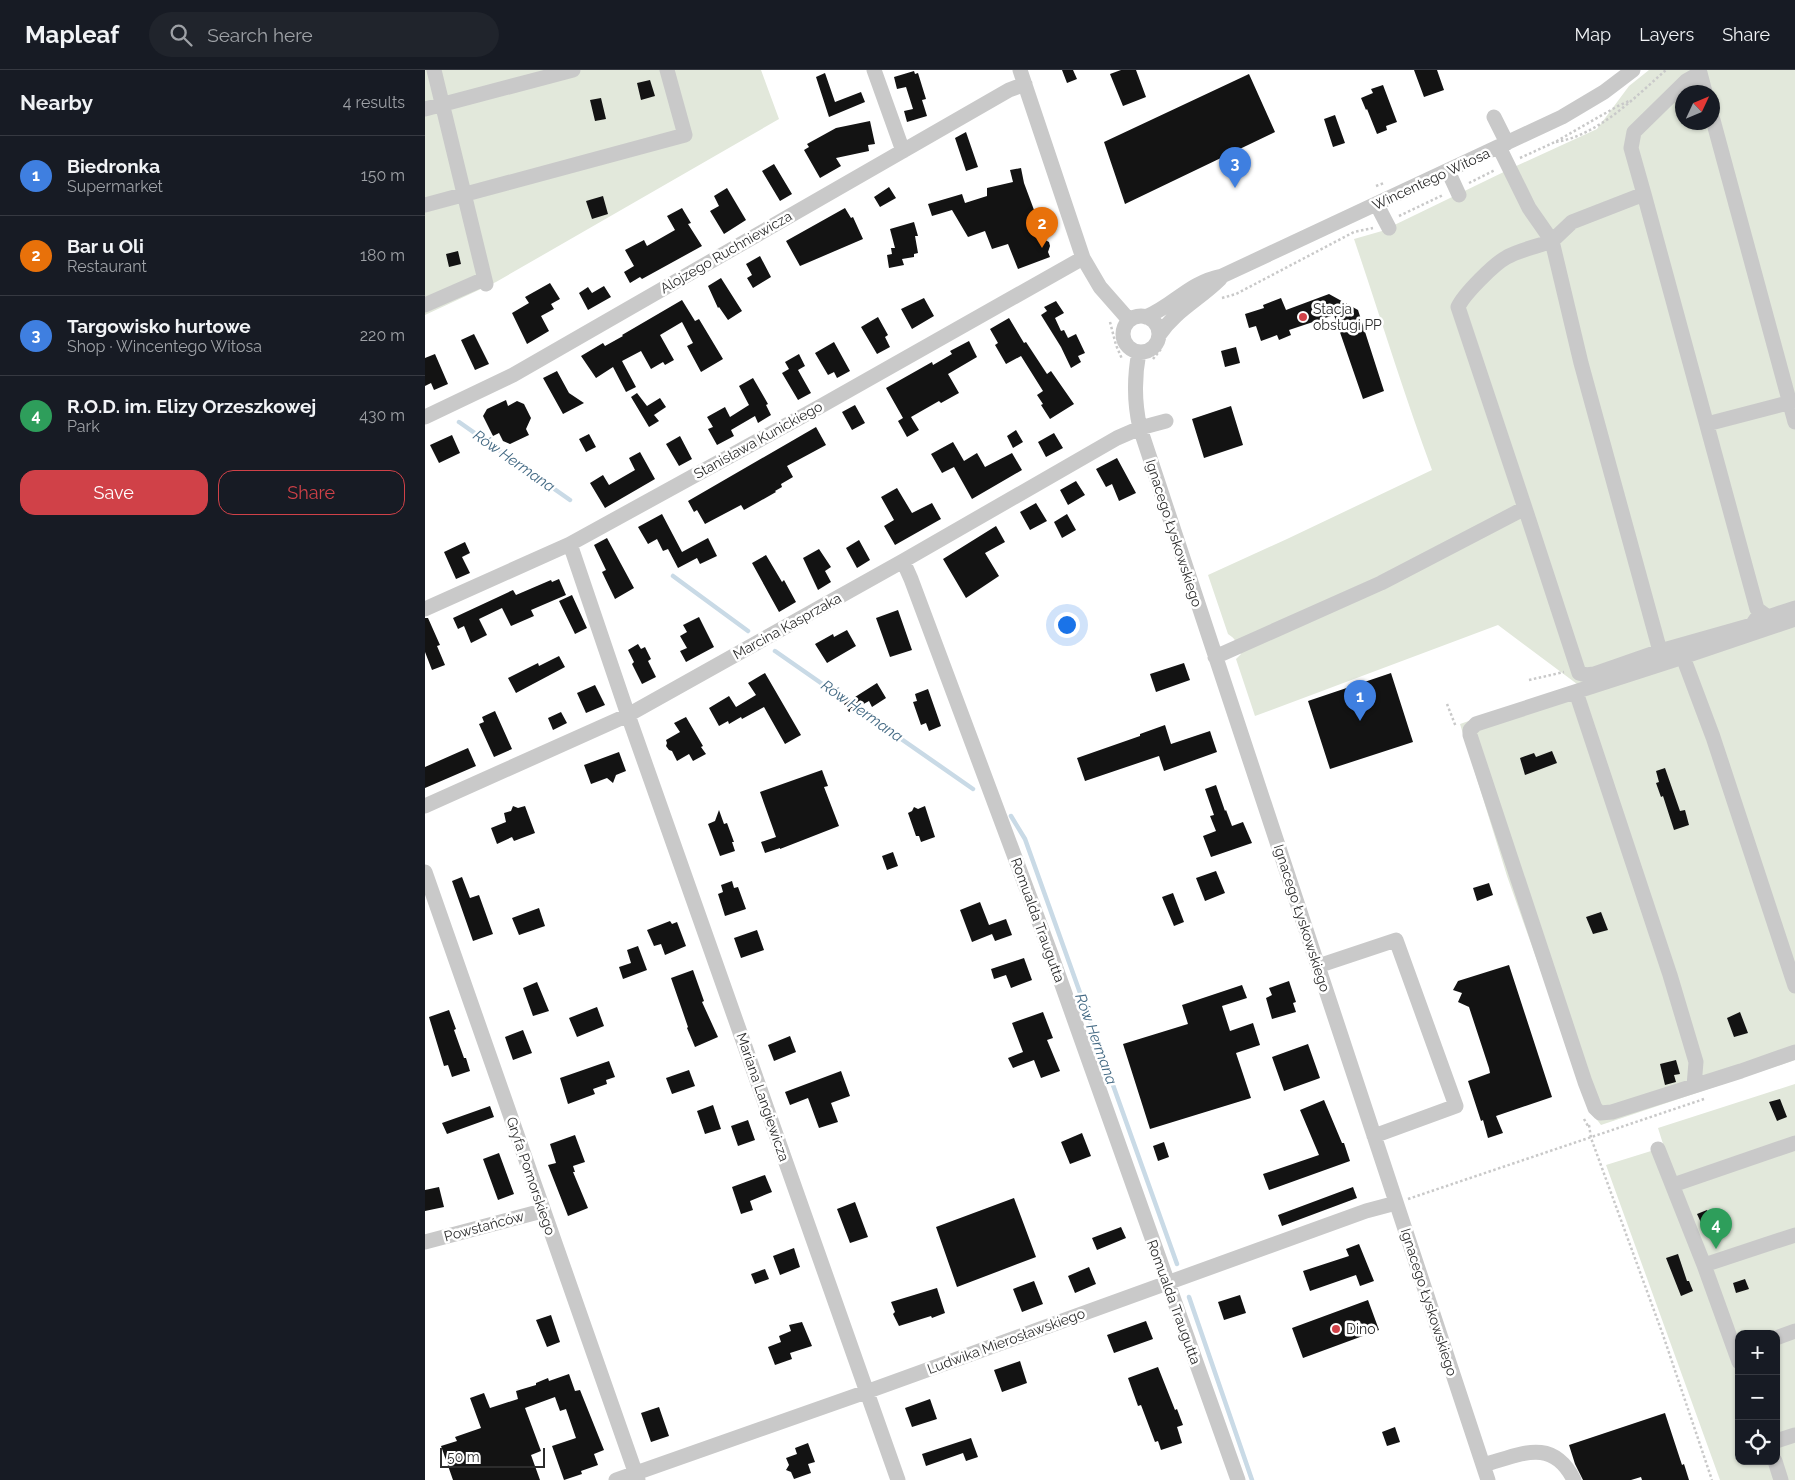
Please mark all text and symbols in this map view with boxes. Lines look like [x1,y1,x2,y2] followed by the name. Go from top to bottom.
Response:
[149,12,499,57] search box
[25,20,119,49] text: Mapleaf
[167,21,195,49] icon: search
[207,24,313,46] text: Search here
[1575,24,1611,45] text: Map
[1639,24,1694,45] text: Layers
[1722,24,1770,45] text: Share
[1675,85,1720,130] north arrow
[20,90,93,115] text: Nearby
[343,93,405,112] text: 4 results
[1370,145,1492,213] street label: Wincentego Witosa
[1219,147,1251,188] pin: 3
[67,155,160,177] text: Biedronka
[32,166,40,185] text: 1
[361,166,405,185] text: 150 m
[67,177,163,196] text: Supermarket
[1026,207,1058,248] pin: 2
[657,208,795,296] street label: Alojzego Ruchniewicza
[67,235,144,257] text: Bar u Oli
[31,246,41,265] text: 2
[360,246,405,265] text: 180 m
[67,257,147,276] text: Restaurant
[1313,301,1382,333] place label: Stacja obsługi PP
[1297,311,1309,323] marker: Stacja obsługi PP
[67,315,251,337] text: Targowisko hurtowe
[32,326,40,345] text: 3
[360,326,405,345] text: 220 m
[67,337,262,356] text: Shop · Wincentego Witosa
[67,395,316,417] text: R.O.D. im. Elizy Orzeszkowej
[691,398,825,482] street label: Stanisława Kunickiego
[31,406,41,425] text: 4
[359,406,405,425] text: 430 m
[67,417,100,436] text: Park
[470,426,558,496] water label: Rów Hermana
[1143,457,1205,609] street label: Ignacego Łyskowskiego
[20,470,208,515] button: Save
[218,470,405,515] button: Share
[730,590,844,662] street label: Marcina Kasprzaka
[1054,612,1080,638] your location
[818,676,906,746] water label: Rów Hermana
[1344,680,1376,721] pin: 1
[1271,842,1333,994] street label: Ignacego Łyskowskiego
[1008,855,1068,985] street label: Romualda Traugutta
[1071,991,1121,1087] water label: Rów Hermana
[733,1031,793,1163] street label: Mariana Langiewicza
[503,1115,559,1237] street label: Gryfa Pomorskiego
[442,1207,526,1244] street label: Powstańców
[1700,1208,1732,1249] pin: 4
[1398,1226,1460,1378] street label: Ignacego Łyskowskiego
[1144,1237,1204,1367] street label: Romualda Traugutta
[925,1305,1087,1377] street label: Ludwika Mierosławskiego
[1346,1321,1376,1337] place label: Dino
[1330,1323,1342,1335] marker: Dino
[1735,1330,1780,1465] map controls
[1735,1330,1780,1375] button: +
[1735,1375,1780,1420] button: −
[1735,1420,1780,1465] button: locate
[440,1445,545,1468] scale bar
[447,1449,480,1465] text: 50 m

